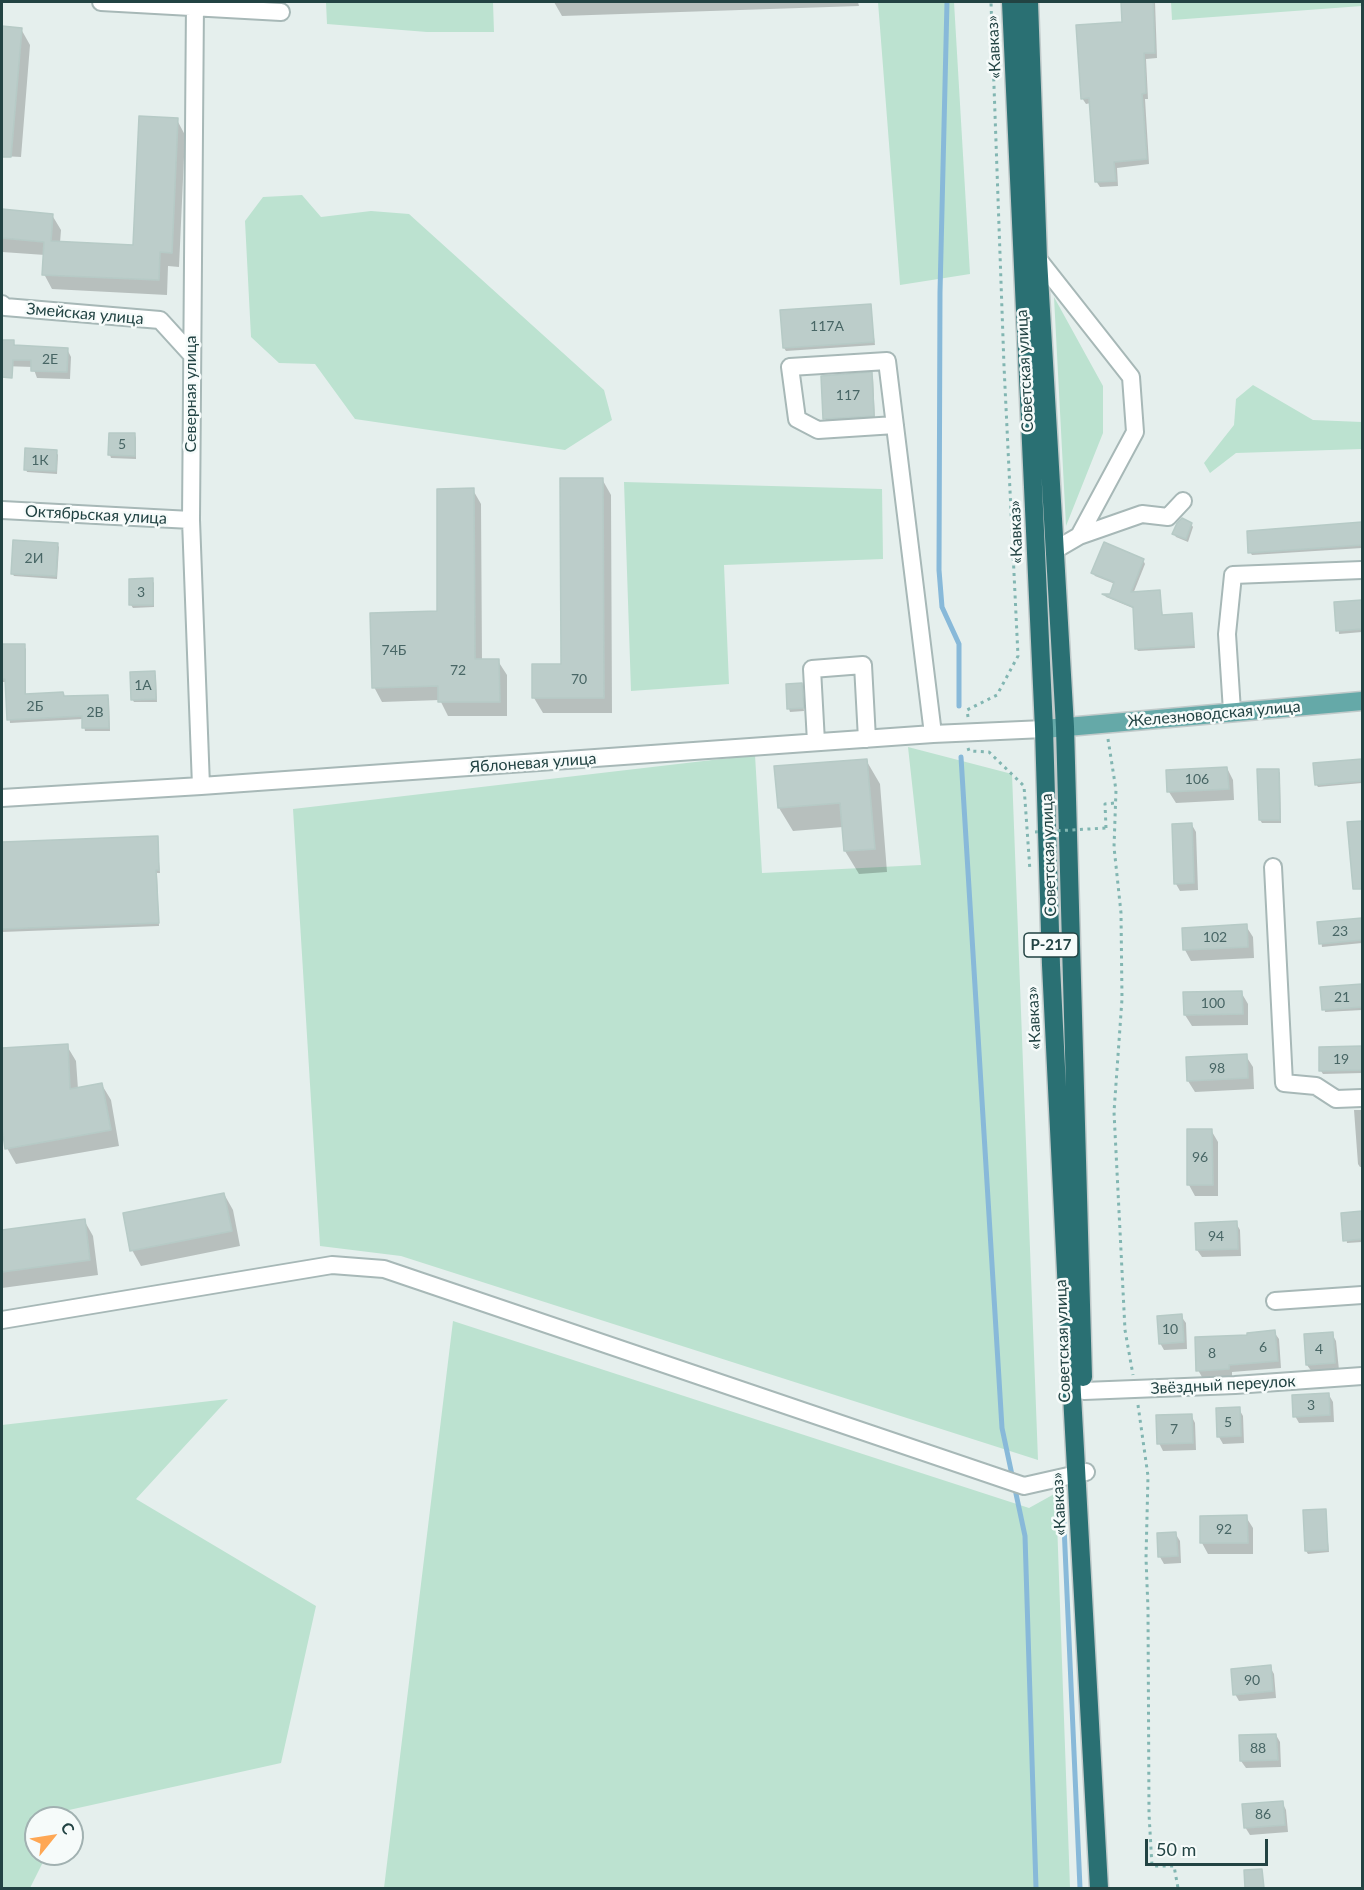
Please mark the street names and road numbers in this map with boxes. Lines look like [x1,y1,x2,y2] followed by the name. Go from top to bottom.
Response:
[983,15,1005,79] street label: «Кавказ»
[26,299,144,329] street label: Змейская улица
[1012,309,1038,433] street label: Советская улица
[181,336,201,452] street label: Северная улица
[1005,500,1027,564] street label: «Кавказ»
[25,502,167,528] street label: Октябрьская улица
[1127,697,1301,731] street label: Железноводская улица
[469,749,597,777] street label: Яблоневая улица
[1037,793,1061,917] street label: Советская улица
[1024,933,1078,957] road number: Р-217
[1023,986,1045,1050] street label: «Кавказ»
[1051,1279,1075,1403] street label: Советская улица
[1150,1372,1296,1398] street label: Звёздный переулок
[1048,1472,1070,1536] street label: «Кавказ»

